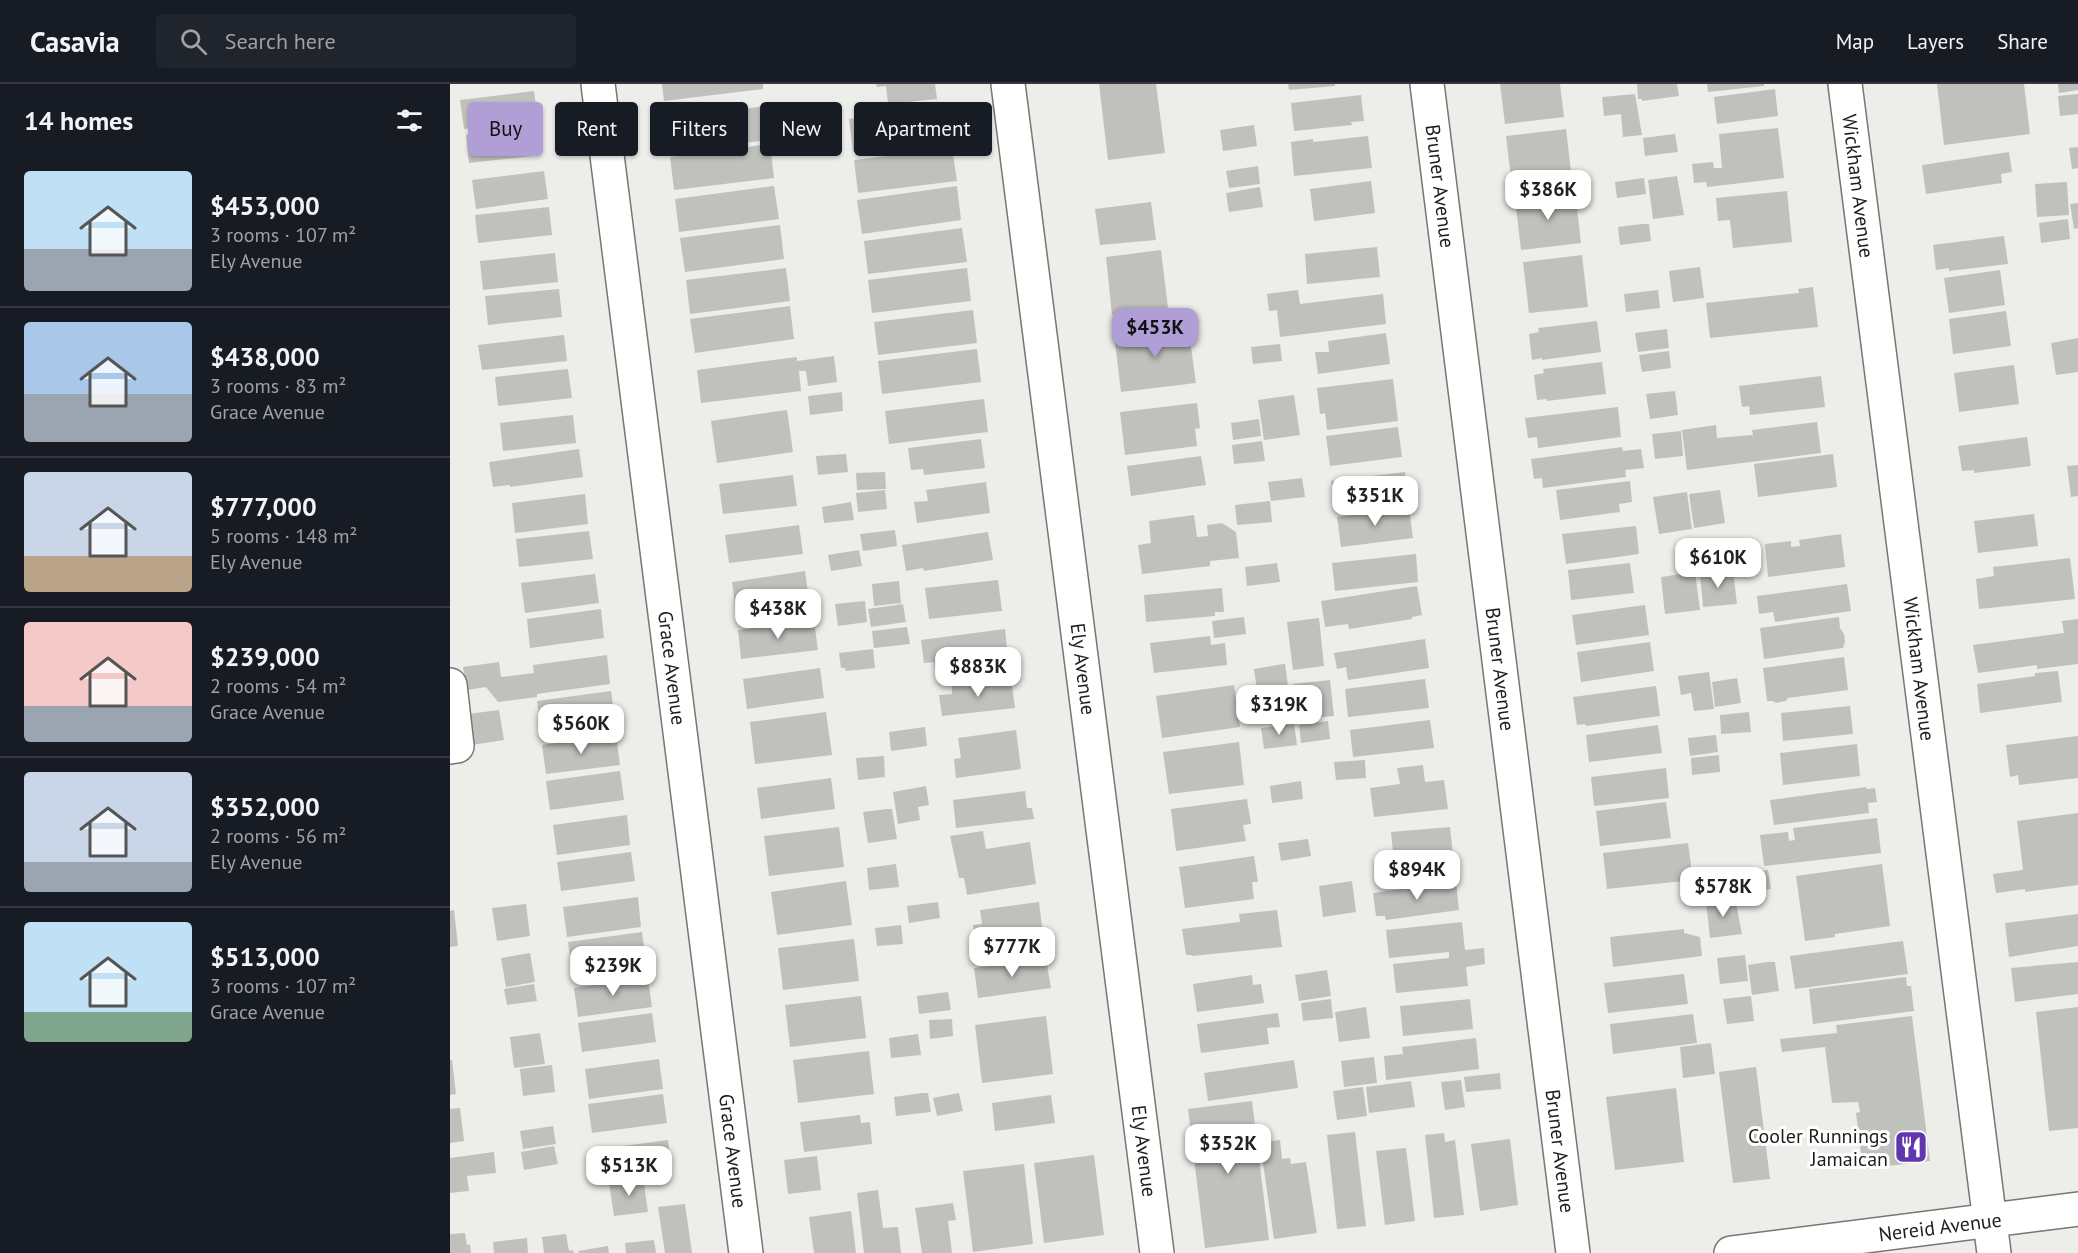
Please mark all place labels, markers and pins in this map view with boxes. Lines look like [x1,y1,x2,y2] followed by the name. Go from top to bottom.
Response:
[1506,170,1590,221] pin: $386K
[1113,308,1197,359] pin: $453K
[1333,476,1417,527] pin: $351K
[1676,538,1760,589] pin: $610K
[736,589,820,640] pin: $438K
[936,647,1020,698] pin: $883K
[1237,685,1321,736] pin: $319K
[539,704,623,755] pin: $560K
[1375,850,1459,901] pin: $894K
[1681,867,1765,918] pin: $578K
[970,927,1054,978] pin: $777K
[571,946,655,997] pin: $239K
[1748,1123,1888,1172] place label: Cooler Runnings Jamaican
[1186,1124,1270,1175] pin: $352K
[1893,1129,1929,1165] restaurant icon: Cooler Runnings Jamaican
[587,1146,671,1197] pin: $513K

